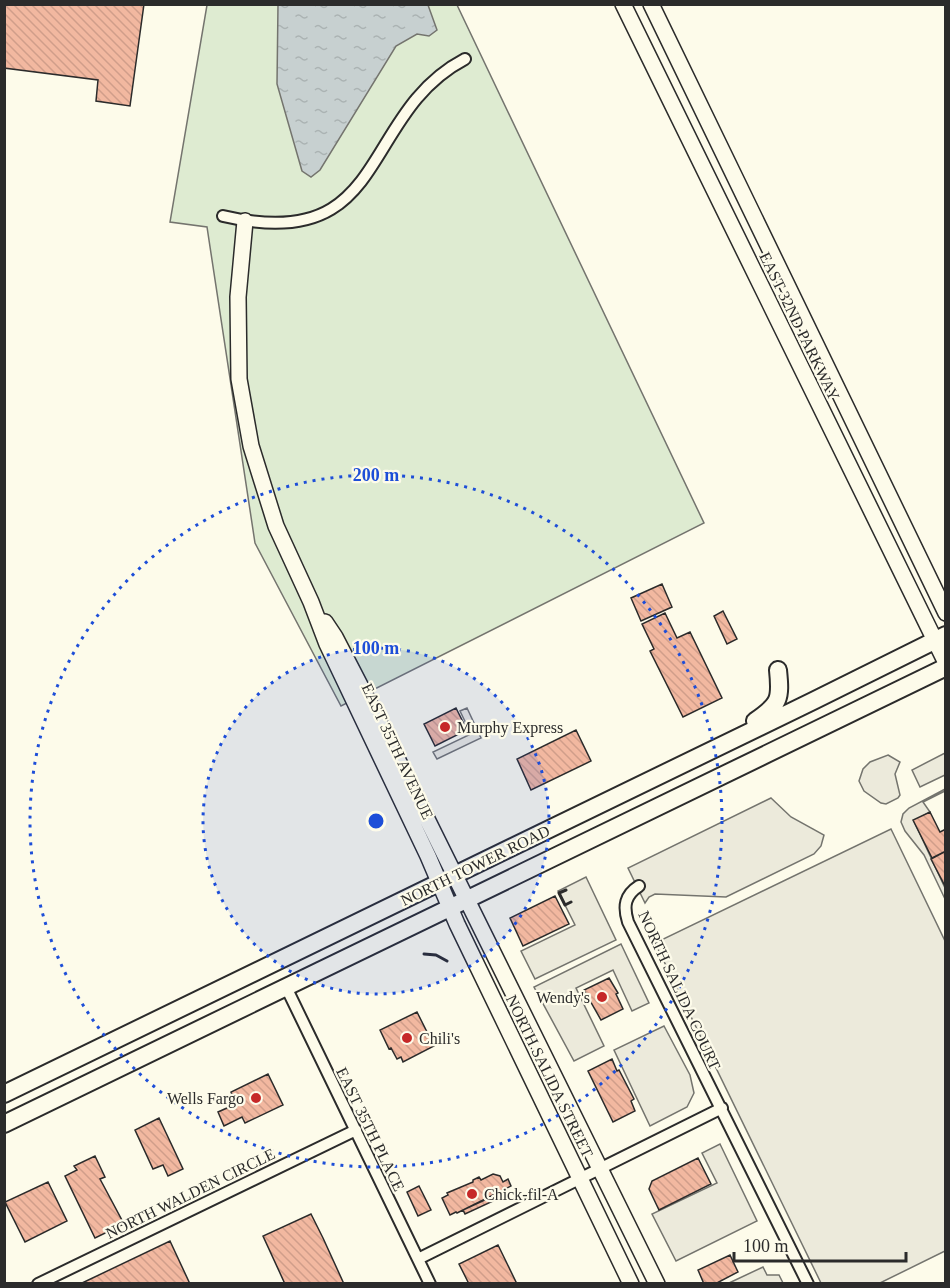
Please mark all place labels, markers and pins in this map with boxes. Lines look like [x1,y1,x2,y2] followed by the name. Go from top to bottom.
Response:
[457,719,563,737] place label: Murphy Express
[438,720,452,734] marker: Murphy Express
[366,811,386,831] centre of rings
[536,989,590,1007] place label: Wendy's
[595,990,609,1004] marker: Wendy's
[419,1030,460,1047] place label: Chili's
[400,1031,414,1045] marker: Chili's
[167,1090,244,1108] place label: Wells Fargo
[249,1091,263,1105] marker: Wells Fargo
[484,1186,559,1203] place label: Chick-fil-A
[465,1187,479,1201] marker: Chick-fil-A

